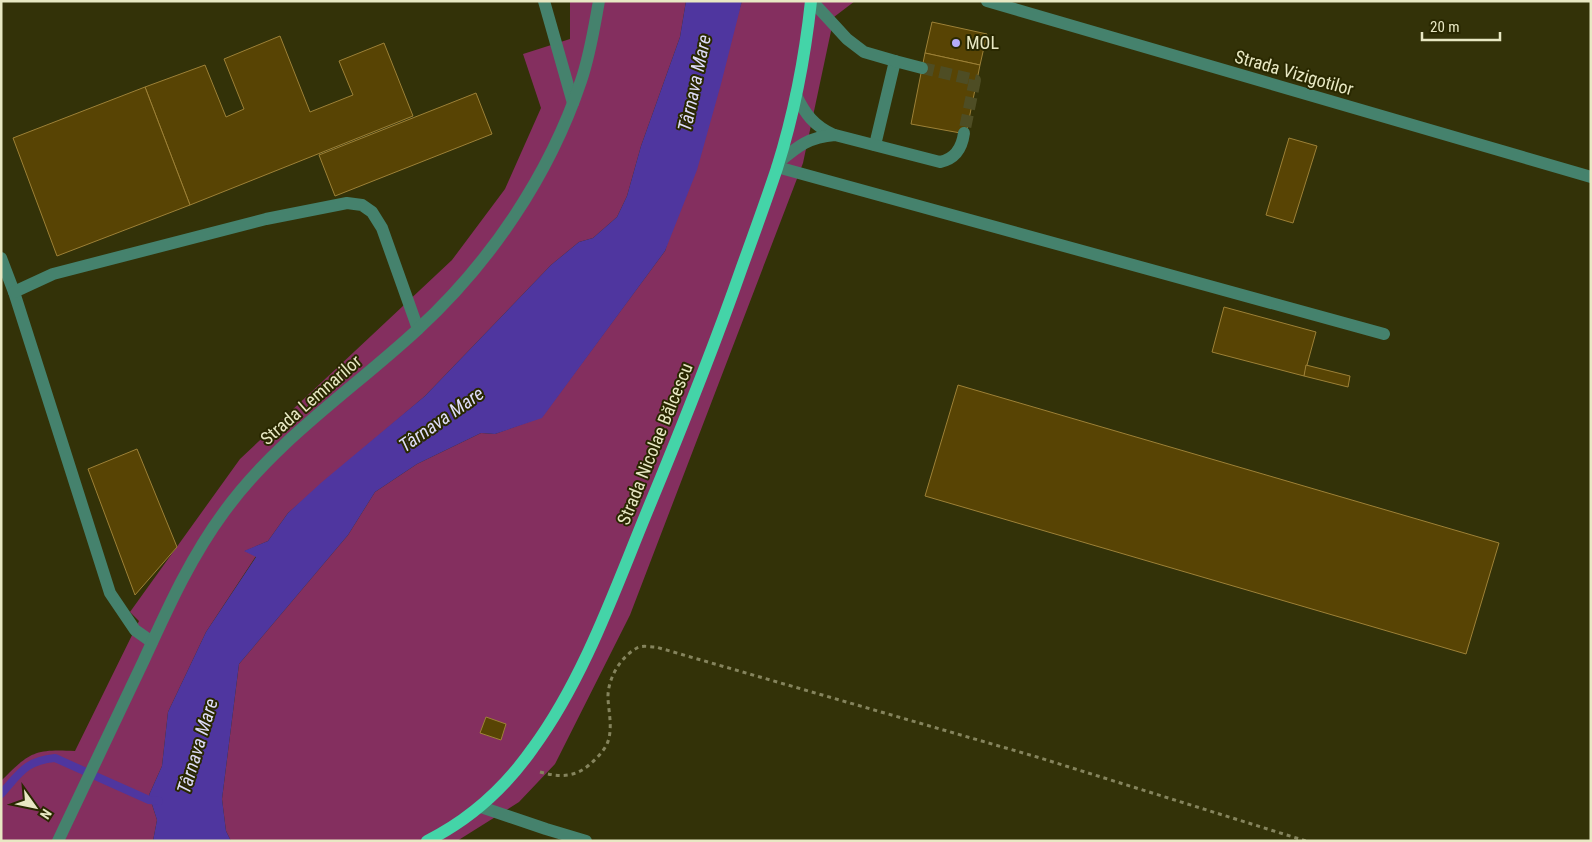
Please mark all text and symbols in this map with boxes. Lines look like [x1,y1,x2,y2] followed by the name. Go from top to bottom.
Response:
[1422,10,1500,42] scale bar
[1430,18,1460,36] text: 20 m
[966,32,999,53] place label: MOL
[673,33,716,134] water label: Târnava Mare
[950,37,962,49] marker: MOL
[1232,46,1356,100] street label: Strada Vizigotilor
[256,350,366,449] street label: Strada Lemnarilor
[612,360,697,528] street label: Strada Nicolae Bălcescu
[394,382,488,457] water label: Târnava Mare
[172,696,223,797] water label: Târnava Mare
[10,782,60,832] north arrow
[37,806,55,822] text: N

